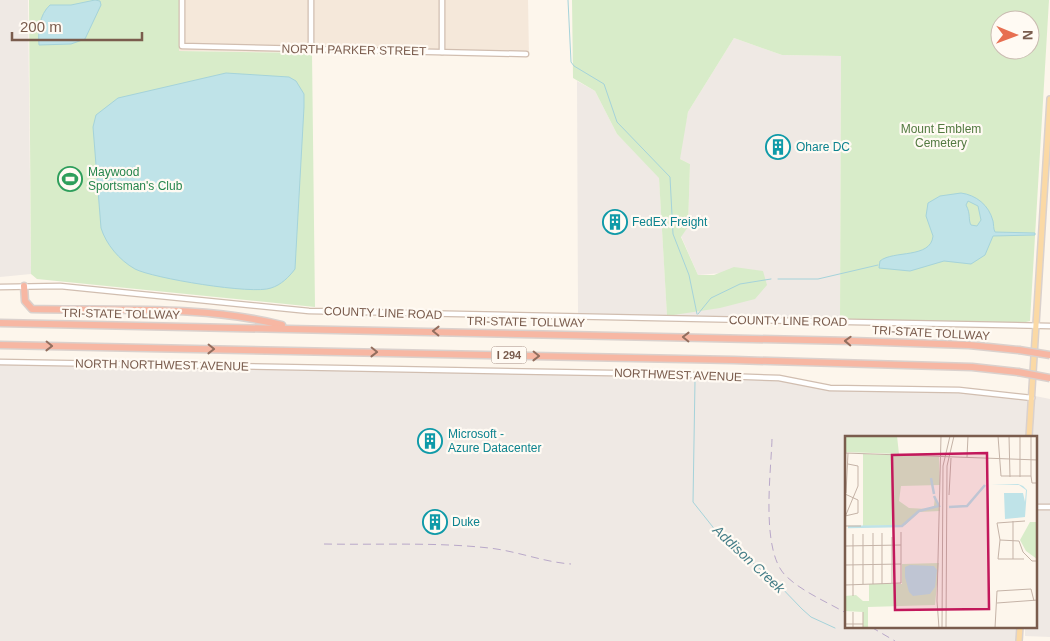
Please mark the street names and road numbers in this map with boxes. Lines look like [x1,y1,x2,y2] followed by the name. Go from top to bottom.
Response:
[281,42,427,58] street label: NORTH PARKER STREET
[324,304,443,322] street label: COUNTY LINE ROAD
[62,306,180,322] street label: TRI-STATE TOLLWAY
[729,313,848,329] street label: COUNTY LINE ROAD
[467,314,585,330] street label: TRI-STATE TOLLWAY
[872,323,990,343] street label: TRI-STATE TOLLWAY
[492,346,526,364] road number: I 294
[75,356,249,374] street label: NORTH NORTHWEST AVENUE
[614,366,742,384] street label: NORTHWEST AVENUE

